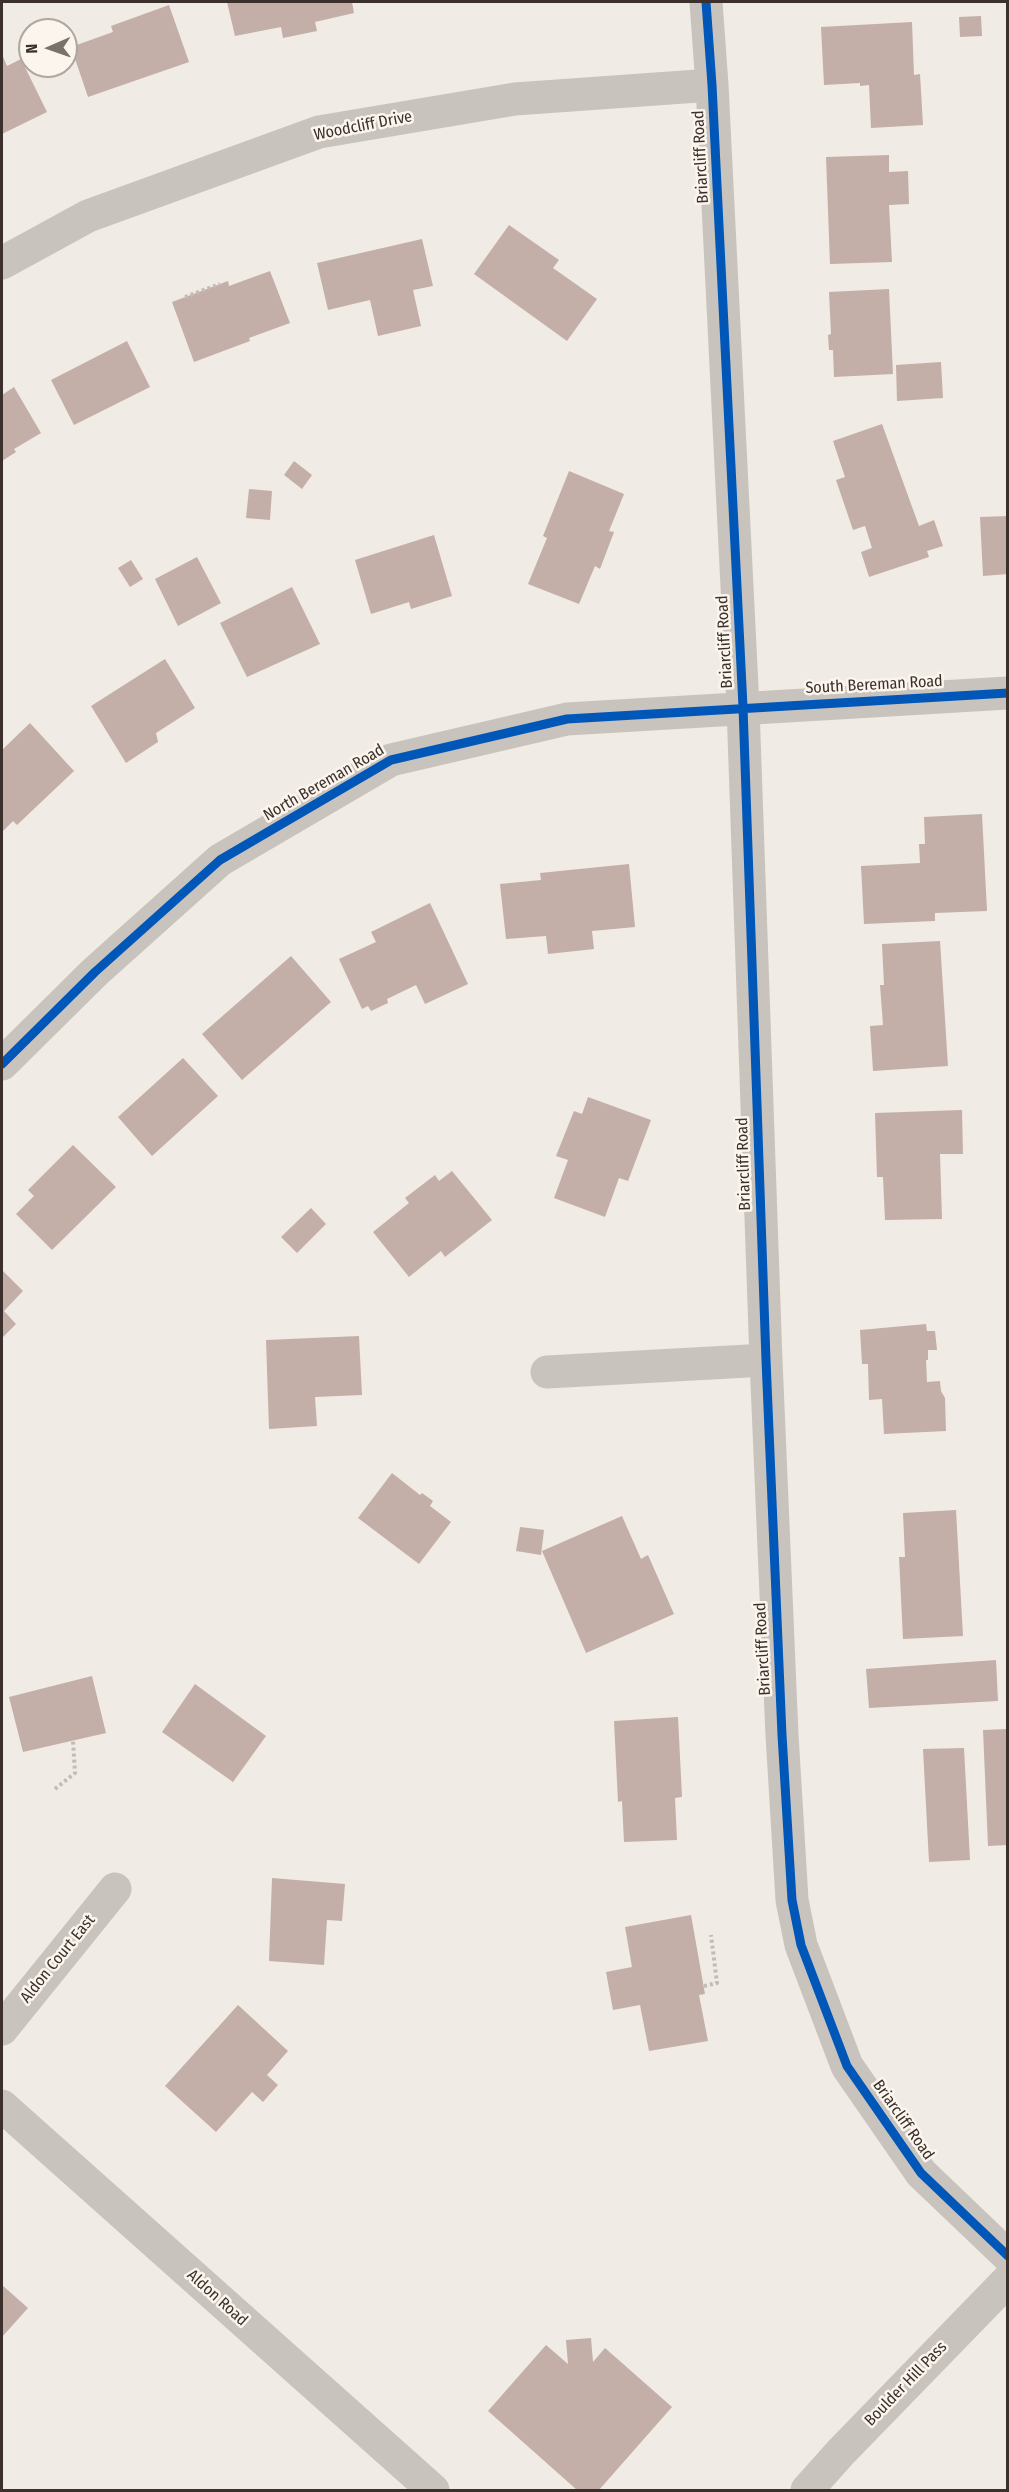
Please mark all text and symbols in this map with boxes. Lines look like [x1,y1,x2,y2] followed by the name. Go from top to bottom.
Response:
[18,18,78,78] north arrow
[22,43,41,54] text: N
[312,107,414,145] street label: Woodcliff Drive
[689,110,713,204] street label: Briarcliff Road
[713,595,737,689] street label: Briarcliff Road
[805,672,943,698] street label: South Bereman Road
[260,741,388,825] street label: North Bereman Road
[733,1117,755,1211] street label: Briarcliff Road
[751,1602,775,1696] street label: Briarcliff Road
[17,1911,99,2007] street label: Aldon Court East
[868,2076,938,2164] street label: Briarcliff Road
[183,2266,251,2330] street label: Aldon Road
[861,2338,951,2430] street label: Boulder Hill Pass

